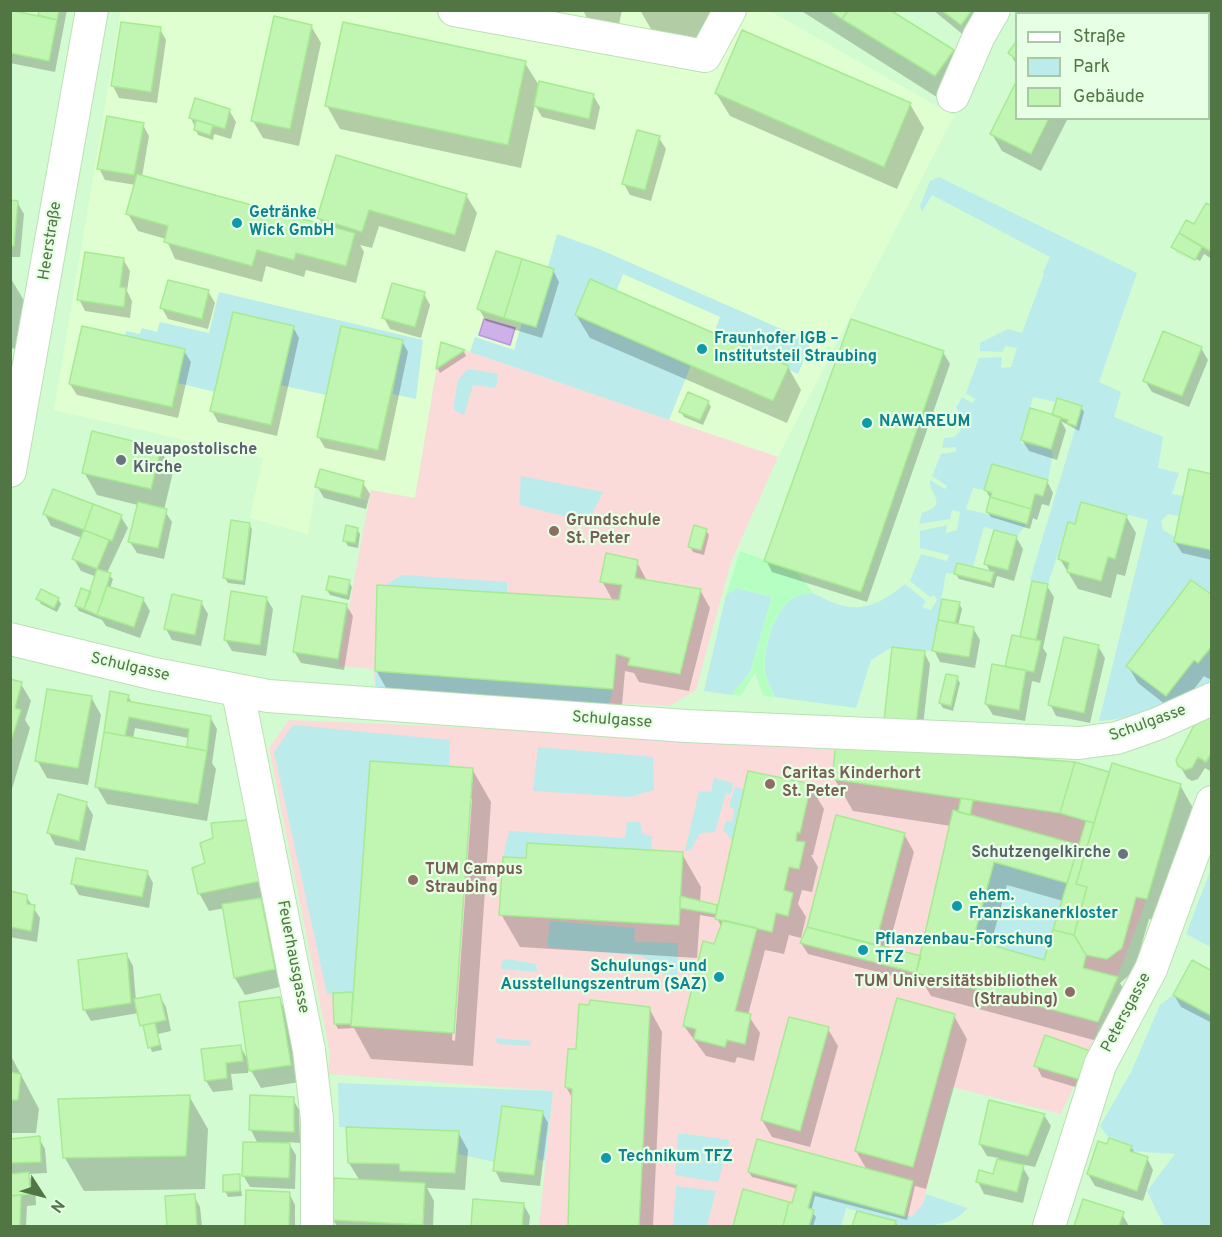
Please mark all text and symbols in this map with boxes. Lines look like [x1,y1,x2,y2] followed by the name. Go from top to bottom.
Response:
[1015,12,1210,120] legend
[1073,26,1125,49] text: Straße
[1073,56,1110,79] text: Park
[1073,86,1145,109] text: Gebäude
[35,200,67,282] street label: Heerstraße
[249,204,334,242] place label: Getränke Wick GmbH
[230,216,244,230] marker: Getränke Wick GmbH
[714,330,877,368] place label: Fraunhofer IGB – Institutsteil Straubing
[695,342,709,356] marker: Fraunhofer IGB – Institutsteil Straubing
[879,413,970,433] place label: NAWAREUM
[860,416,874,430] marker: NAWAREUM
[133,441,257,479] place label: Neuapostolische Kirche
[114,453,128,467] marker: Neuapostolische Kirche
[566,512,661,550] place label: Grundschule St. Peter
[547,524,561,538] marker: Grundschule St. Peter
[89,650,171,686] street label: Schulgasse
[1107,701,1189,747] street label: Schulgasse
[571,709,653,733] street label: Schulgasse
[782,765,921,803] place label: Caritas Kinderhort St. Peter
[763,777,777,791] marker: Caritas Kinderhort St. Peter
[971,844,1111,864] place label: Schutzengelkirche
[1116,847,1130,861] marker: Schutzengelkirche
[425,861,523,899] place label: TUM Campus Straubing
[406,873,420,887] marker: TUM Campus Straubing
[969,887,1118,925] place label: ehem. Franziskanerkloster
[272,899,312,1015] street label: Feuerhausgasse
[950,899,964,913] marker: ehem. Franziskanerkloster
[875,931,1053,969] place label: Pflanzenbau-Forschung TFZ
[856,943,870,957] marker: Pflanzenbau-Forschung TFZ
[500,958,707,996] place label: Schulungs- und Ausstellungszentrum (SAZ)
[712,970,726,984] marker: Schulungs- und Ausstellungszentrum (SAZ)
[1098,970,1156,1056] street label: Petersgasse
[854,973,1058,1011] place label: TUM Universitätsbibliothek (Straubing)
[1063,985,1077,999] marker: TUM Universitätsbibliothek (Straubing)
[618,1148,733,1168] place label: Technikum TFZ
[599,1151,613,1165] marker: Technikum TFZ
[12,1165,72,1225] north arrow
[45,1195,68,1216] text: N

